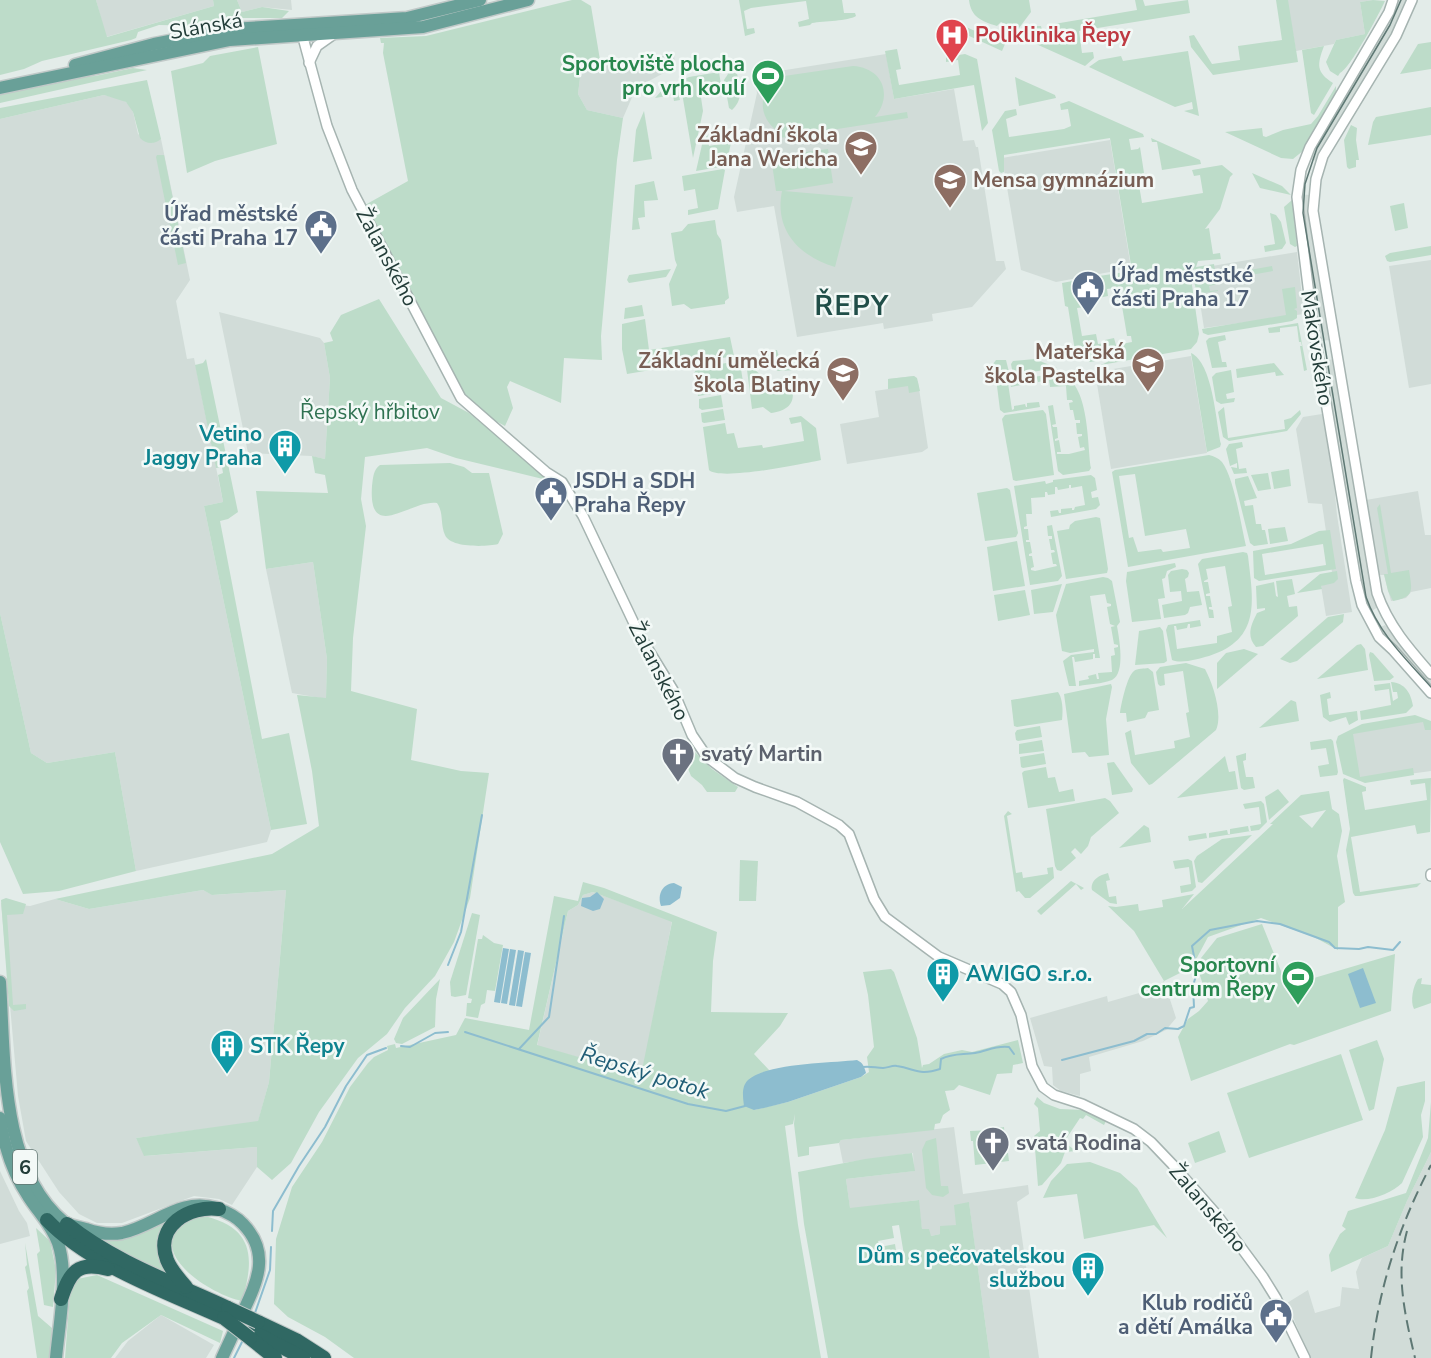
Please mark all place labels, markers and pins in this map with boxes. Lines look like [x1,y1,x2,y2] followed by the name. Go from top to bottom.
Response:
[934,17,970,64] hospital icon: Poliklinika Řepy
[975,21,1131,49] place label: Poliklinika Řepy
[562,50,747,102] place label: Sportoviště plocha pro vrh koulí
[750,58,786,105] sports icon: Sportoviště plocha pro vrh koulí
[697,121,838,173] place label: Základní škola Jana Wericha
[843,129,879,176] school or university icon: Základní škola Jana Wericha
[932,162,968,209] school or university icon: Mensa gymnázium
[973,166,1154,194] place label: Mensa gymnázium
[160,200,298,252] place label: Úřad městské části Praha 17
[303,208,339,255] public building icon: Úřad městské části Praha 17
[1111,261,1253,313] place label: Úřad měststké části Praha 17
[1070,269,1106,316] public building icon: Úřad měststké části Praha 17
[984,338,1125,390] place label: Mateřská škola Pastelka
[1130,346,1166,393] school or university icon: Mateřská škola Pastelka
[638,347,821,399] place label: Základní umělecká škola Blatiny
[825,355,861,402] school or university icon: Základní umělecká škola Blatiny
[143,420,262,472] place label: Vetino Jaggy Praha
[267,428,303,475] building icon: Vetino Jaggy Praha
[573,467,695,519] place label: JSDH a SDH Praha Řepy
[533,475,569,522] public building icon: JSDH a SDH Praha Řepy
[660,736,696,783] church icon: svatý Martin
[701,740,823,768] place label: svatý Martin
[1140,951,1277,1003] place label: Sportovní centrum Řepy
[925,956,961,1003] building icon: AWIGO s.r.o.
[1280,959,1316,1006] sports icon: Sportovní centrum Řepy
[966,960,1092,988] place label: AWIGO s.r.o.
[209,1028,245,1075] building icon: STK Řepy
[250,1032,345,1060] place label: STK Řepy
[975,1125,1011,1172] church icon: svatá Rodina
[1016,1129,1142,1157] place label: svatá Rodina
[857,1242,1065,1294] place label: Dům s pečovatelskou službou
[1070,1250,1106,1297] building icon: Dům s pečovatelskou službou
[1118,1289,1253,1341] place label: Klub rodičů a dětí Amálka
[1258,1297,1294,1344] public building icon: Klub rodičů a dětí Amálka

